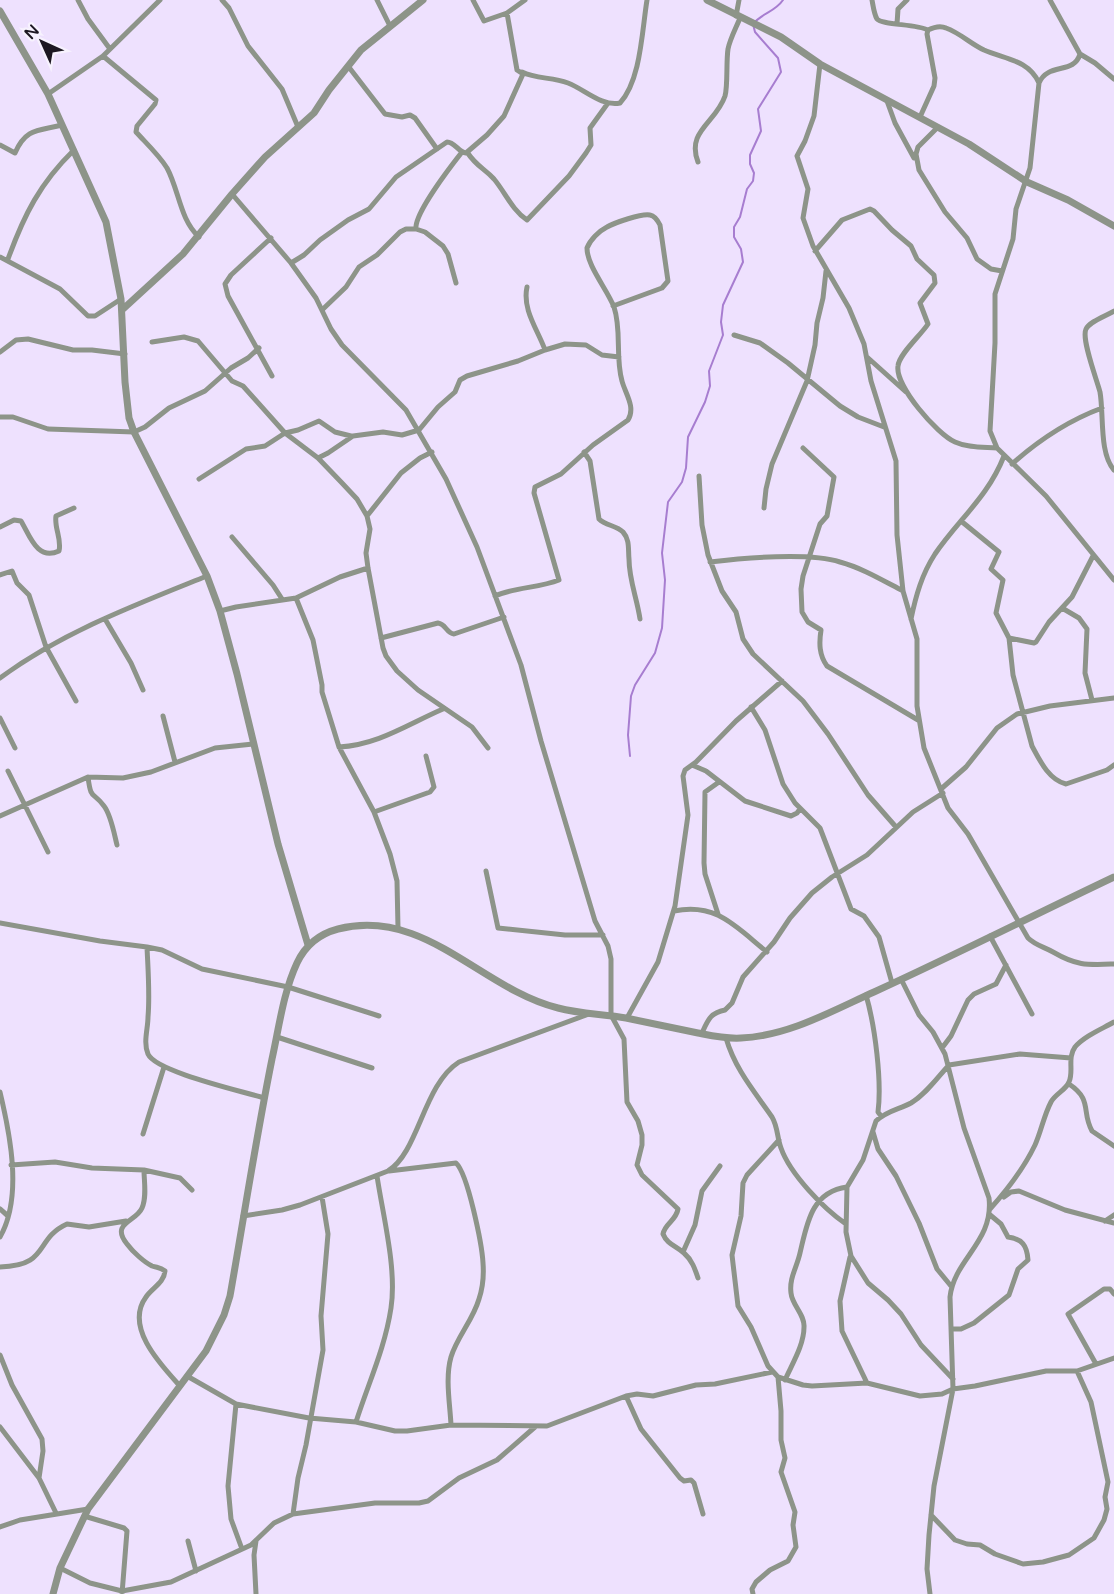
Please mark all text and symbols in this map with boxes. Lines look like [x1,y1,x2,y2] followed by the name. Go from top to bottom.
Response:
[12,12,72,72] north arrow
[20,20,44,44] text: N

